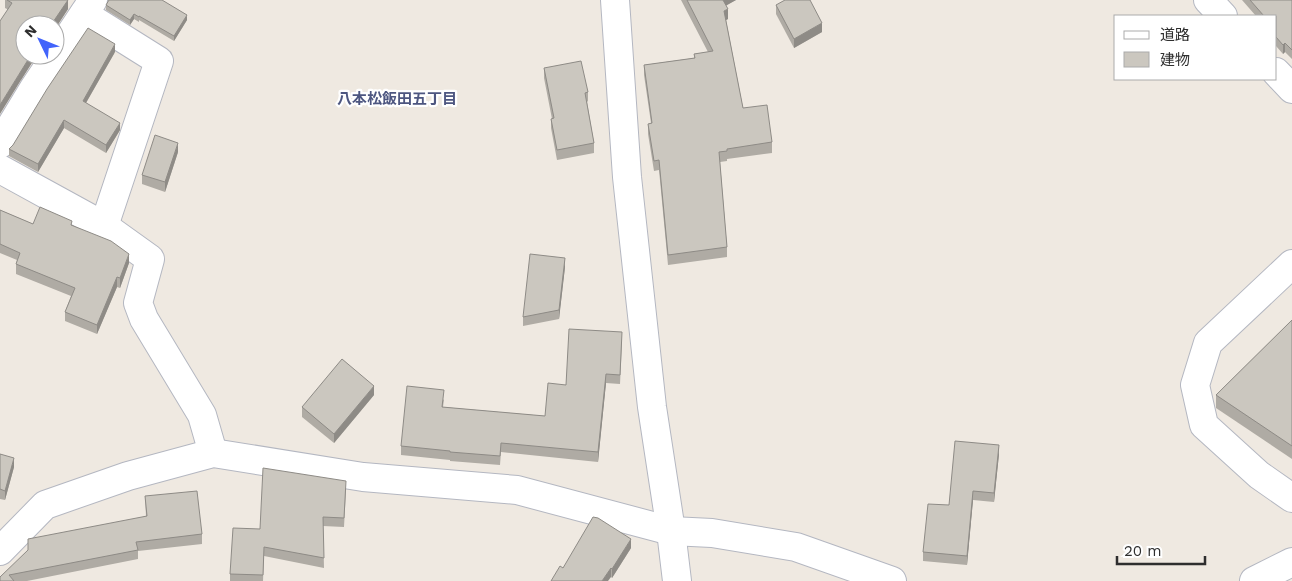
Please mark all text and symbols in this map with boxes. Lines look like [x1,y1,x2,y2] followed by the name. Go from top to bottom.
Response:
[15,15,65,65] north arrow
[1114,15,1277,80] legend
[21,22,40,40] text: N
[1160,26,1190,44] text: 道路
[1160,51,1190,69] text: 建物
[337,90,457,108] district label: 八本松飯田五丁目
[1117,534,1204,566] scale bar
[1124,542,1162,560] text: 20 m

